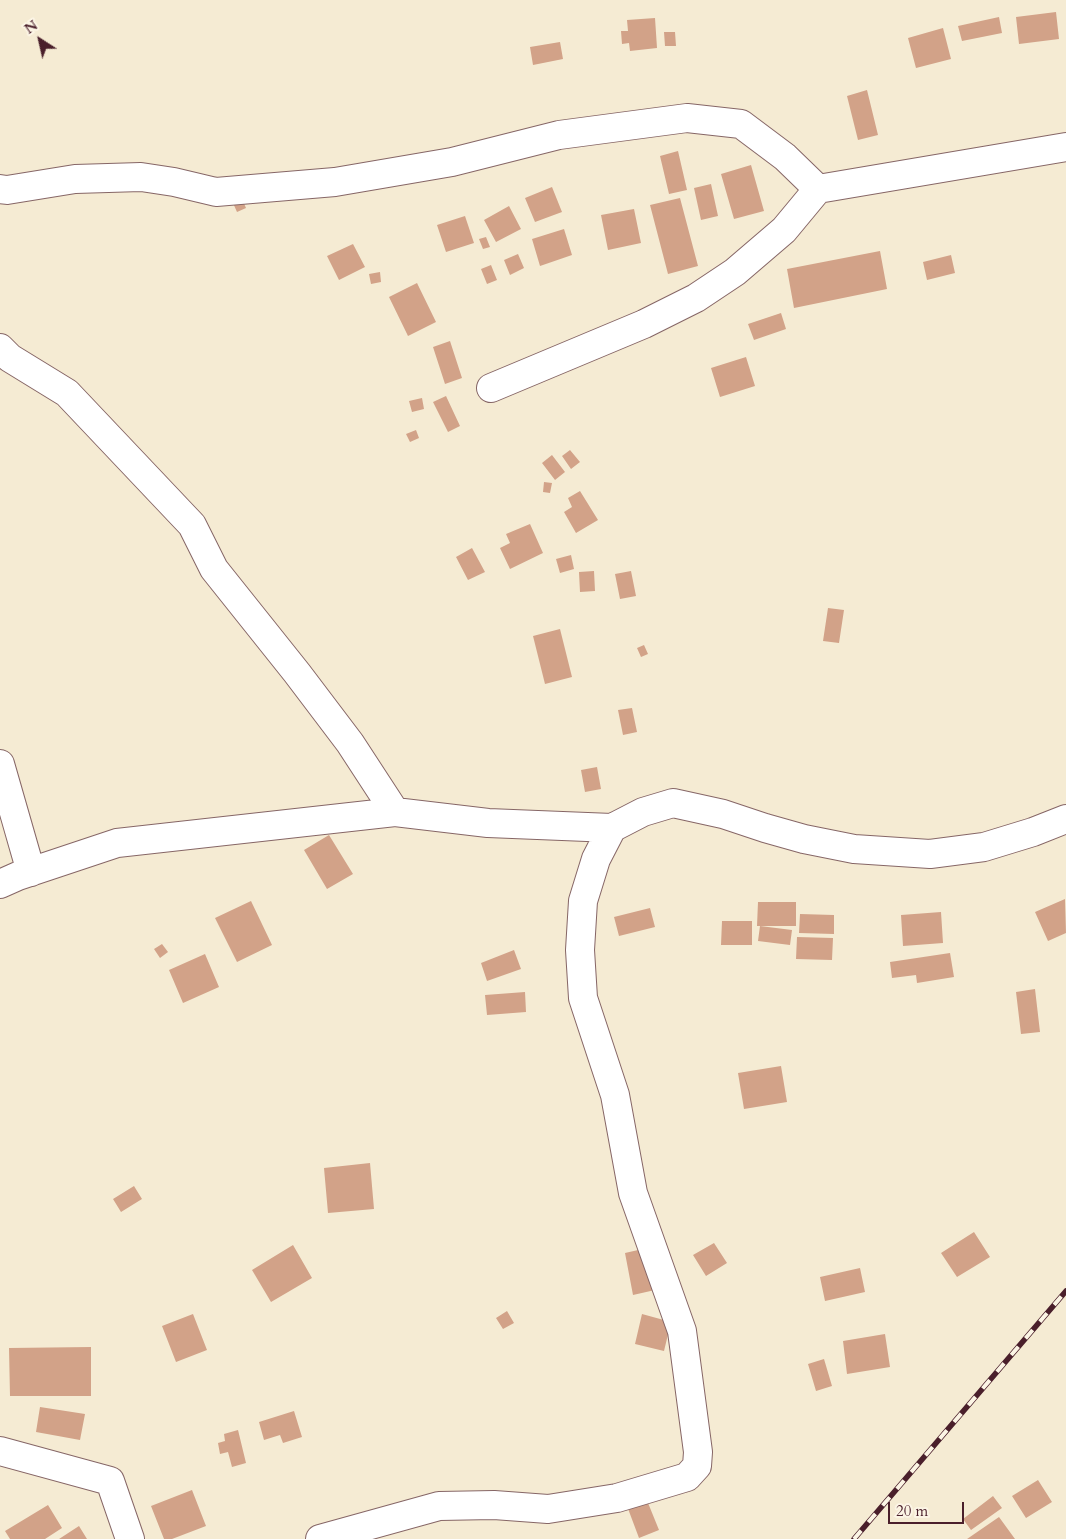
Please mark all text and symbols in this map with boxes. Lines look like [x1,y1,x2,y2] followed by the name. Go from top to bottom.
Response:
[15,15,65,65] north arrow
[21,16,42,39] text: N
[891,1492,967,1524] scale bar
[896,1501,928,1521] text: 20 m

